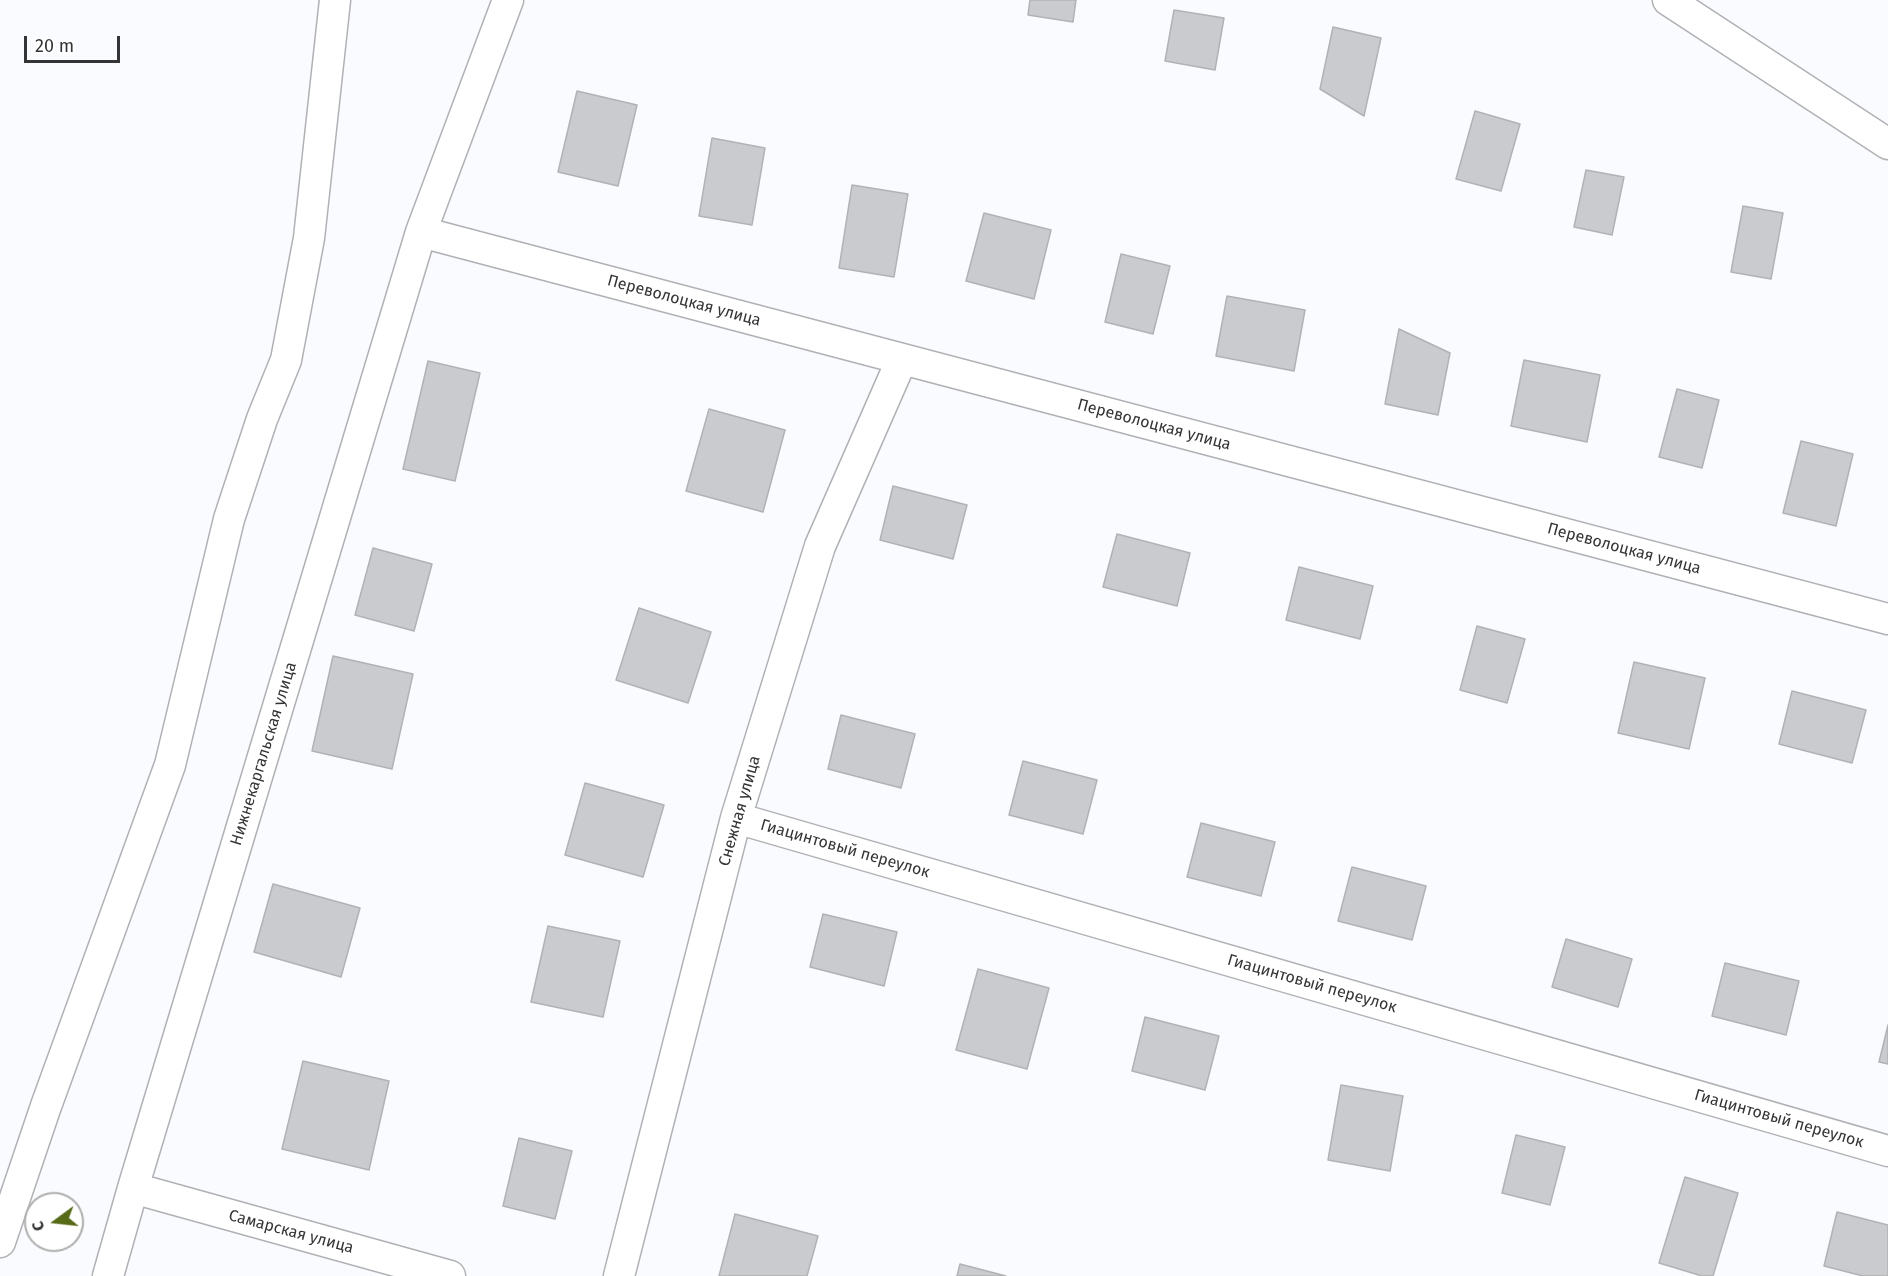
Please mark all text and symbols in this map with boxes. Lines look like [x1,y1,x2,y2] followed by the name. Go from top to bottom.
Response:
[27,24,123,62] scale bar
[35,35,74,57] text: 20 m
[605,271,763,331] street label: Переволоцкая улица
[1075,395,1233,455] street label: Переволоцкая улица
[1545,519,1703,579] street label: Переволоцкая улица
[227,660,301,848] street label: Нижнекаргальская улица
[715,754,765,868] street label: Снежная улица
[758,816,932,882] street label: Гиацинтовый переулок
[1225,951,1399,1017] street label: Гиацинтовый переулок
[1692,1086,1866,1152] street label: Гиацинтовый переулок
[24,1192,84,1252] north arrow
[226,1206,356,1258] street label: Самарская улица
[28,1219,48,1233] text: С

